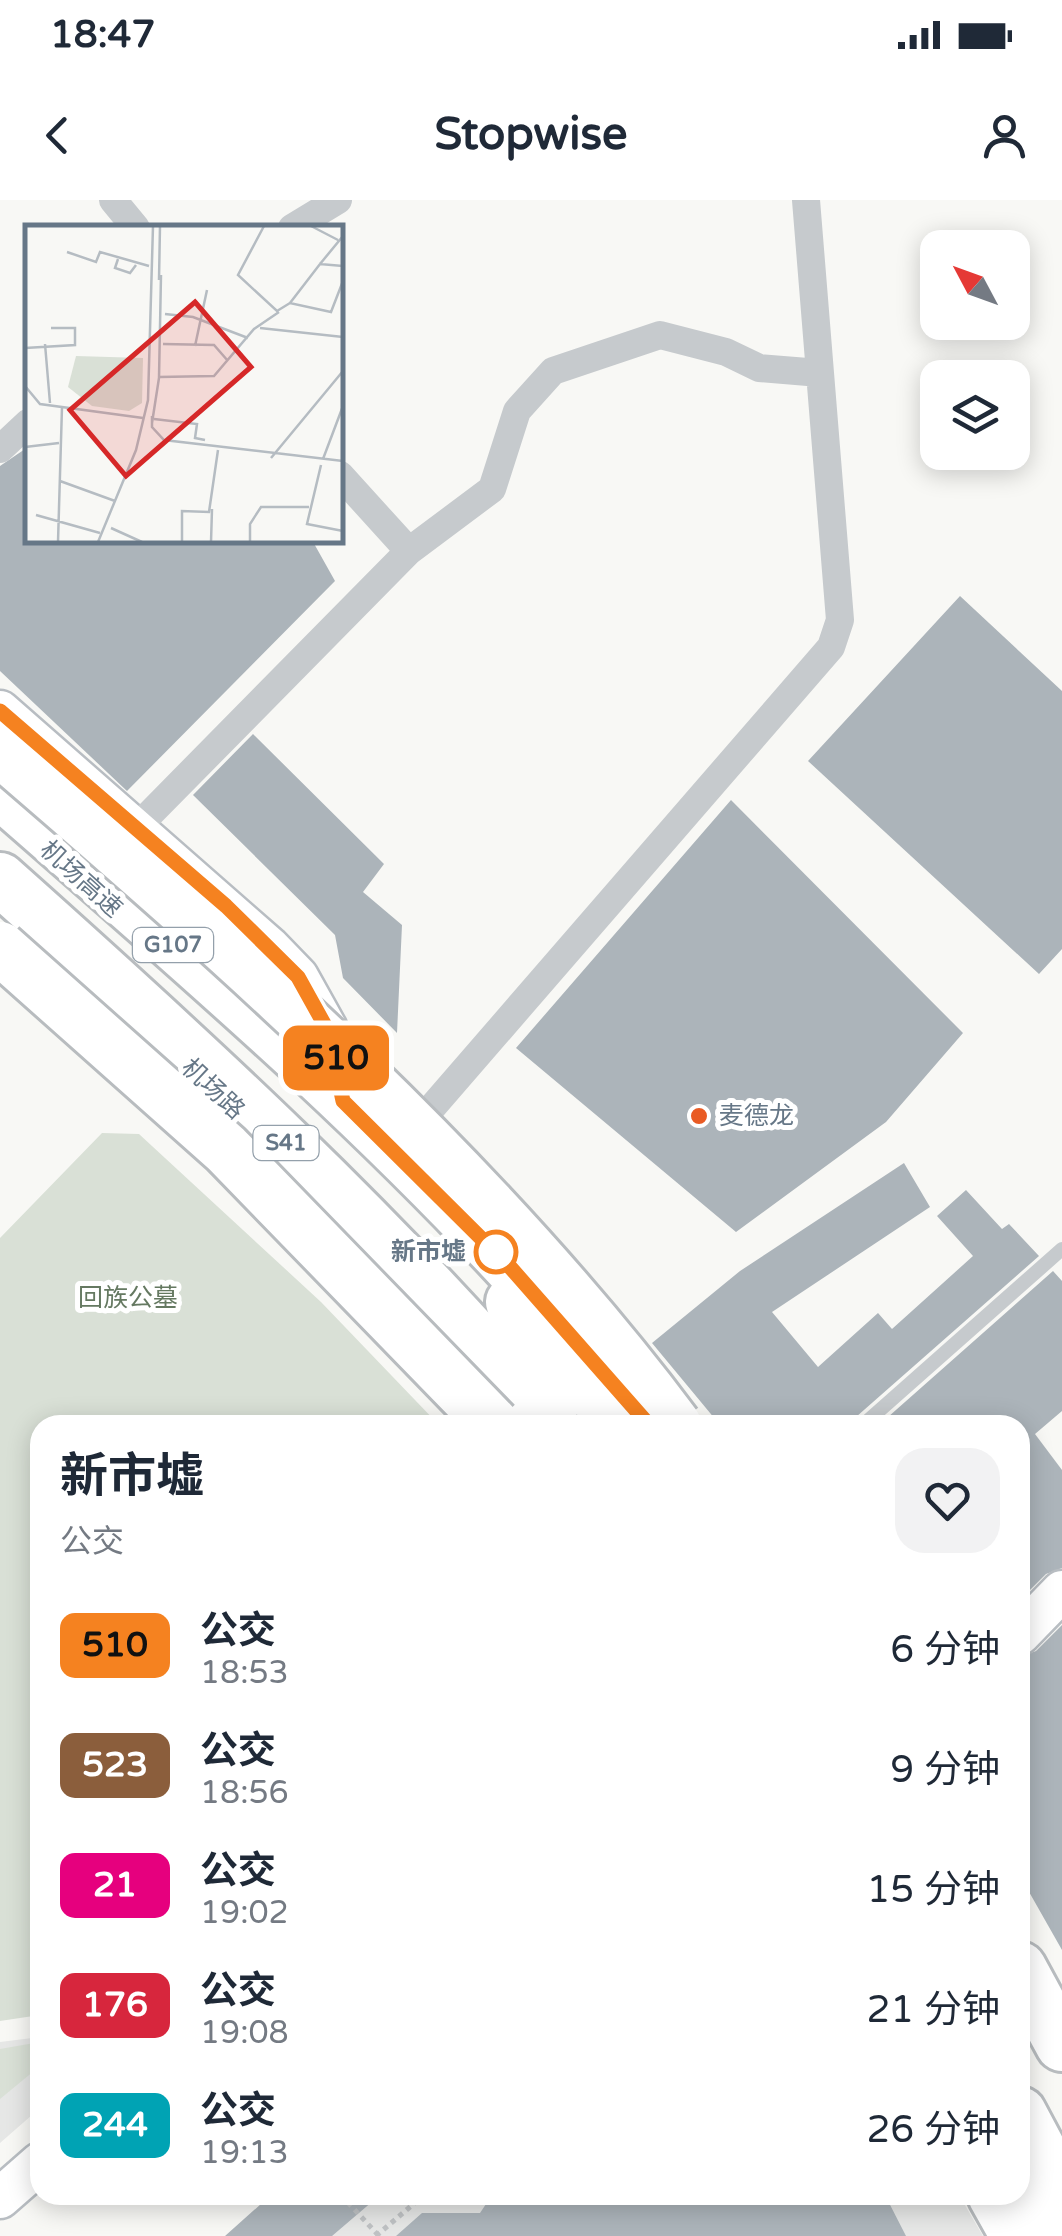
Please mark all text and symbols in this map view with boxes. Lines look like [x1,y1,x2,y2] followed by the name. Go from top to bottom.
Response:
[50,12,155,58] text: 18:47
[30,108,85,163] icon: back
[435,108,627,162] text: Stopwise
[977,108,1032,163] icon: person
[25,225,342,542] inset map
[920,230,1030,340] north arrow
[920,230,1030,470] map controls
[920,360,1030,470] button: layers
[34,834,128,924] street label: 机场高速
[133,928,213,962] road number: G107
[278,1026,394,1090] line badge: 510
[303,1037,369,1079] text: 510
[175,1052,251,1126] street label: 机场路
[719,1101,794,1131] place label: 麦德龙
[688,1105,710,1127] marker: 麦德龙
[254,1126,318,1160] road number: S41
[475,1231,517,1273] marker: 新市墟
[391,1237,466,1267] place label: 新市墟
[78,1283,178,1313] park label: 回族公墓
[60,1448,204,1506] text: 新市墟
[895,1448,1000,1553] button: heart
[60,1523,124,1561] text: 公交
[200,1608,276,1654] text: 公交
[82,1624,148,1666] text: 510
[890,1627,1000,1673] text: 6 分钟
[200,1654,289,1692] text: 18:53
[200,1728,276,1774] text: 公交
[82,1744,148,1786] text: 523
[890,1747,1000,1793] text: 9 分钟
[200,1774,289,1812] text: 18:56
[200,1848,276,1894] text: 公交
[93,1864,137,1906] text: 21
[866,1867,1000,1913] text: 15 分钟
[200,1894,289,1932] text: 19:02
[200,1968,276,2014] text: 公交
[82,1984,148,2026] text: 176
[866,1987,1000,2033] text: 21 分钟
[200,2014,289,2052] text: 19:08
[200,2088,276,2134] text: 公交
[82,2104,148,2146] text: 244
[866,2107,1000,2153] text: 26 分钟
[200,2134,289,2172] text: 19:13

